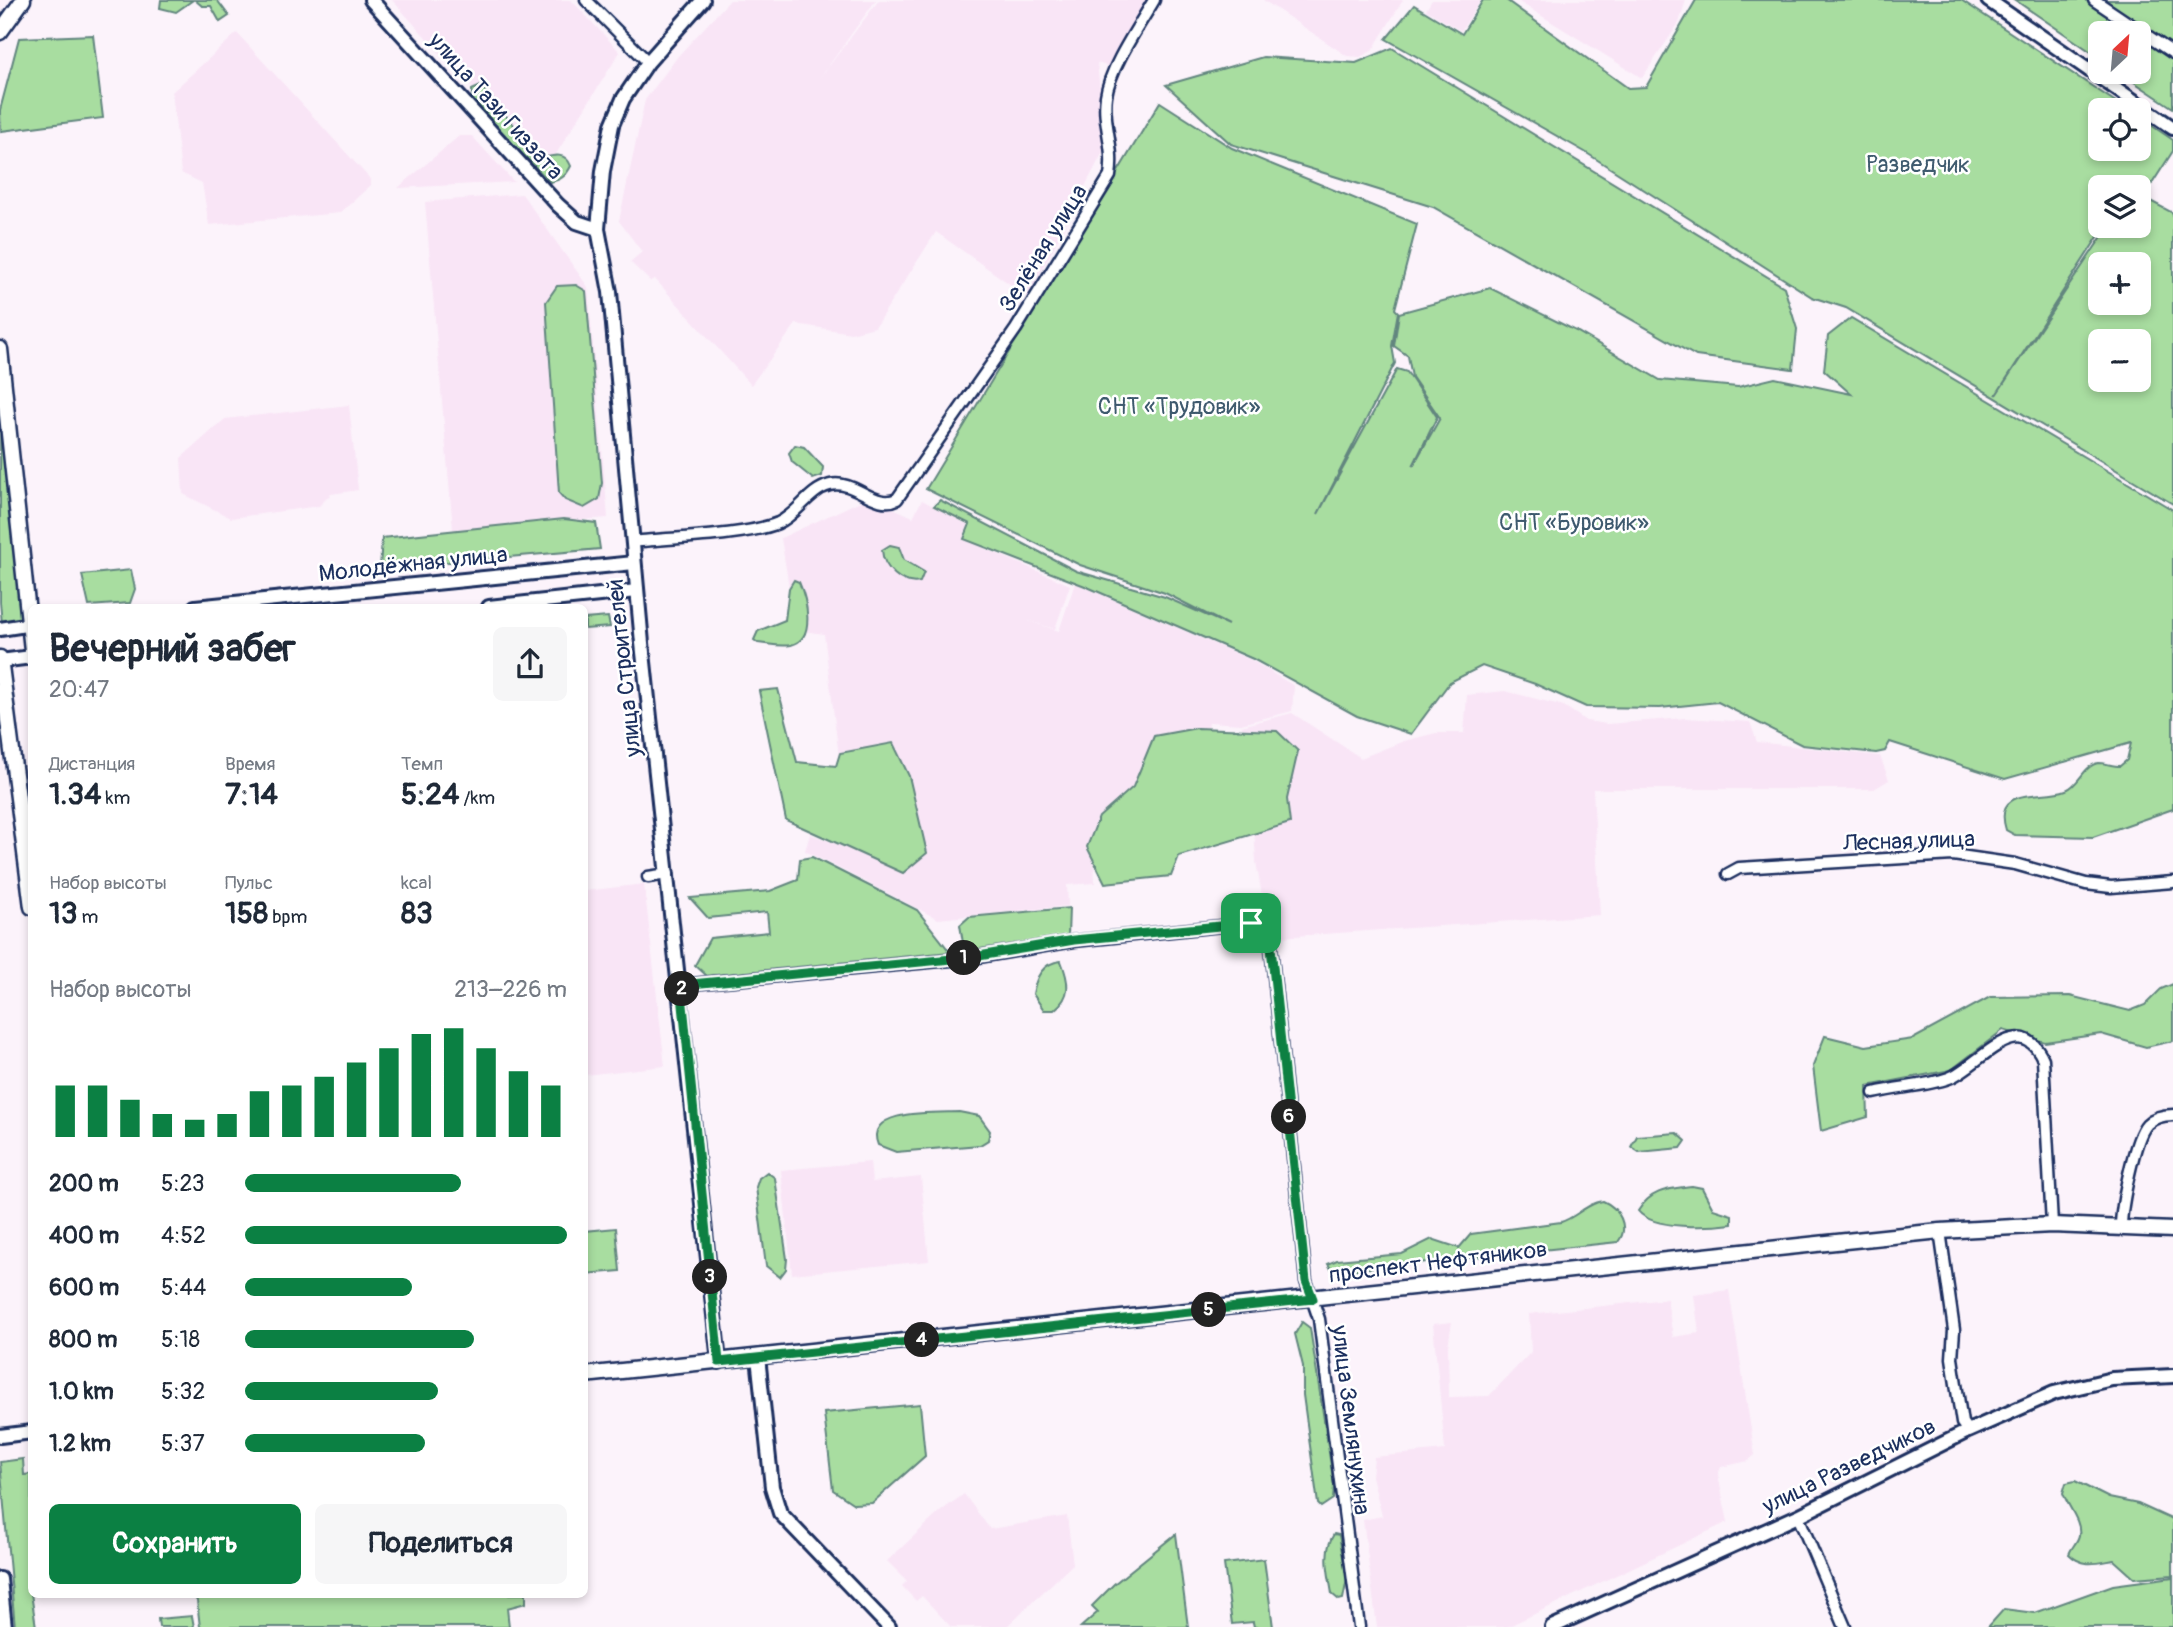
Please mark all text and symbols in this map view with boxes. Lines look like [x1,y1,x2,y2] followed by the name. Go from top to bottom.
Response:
[2088,21,2151,84] north arrow
[2088,21,2151,392] map controls
[422,26,570,186] street label: улица Тази Гиззата
[2088,98,2151,161] button: locate
[1866,150,1970,179] park label: Разведчик
[2088,175,2151,238] button: layers
[992,179,1094,317] street label: Зелёная улица
[2088,252,2151,315] button: +
[2088,329,2151,392] button: −
[1098,392,1261,421] park label: СНТ «Трудовик»
[1499,508,1649,537] park label: СНТ «Буровик»
[317,540,509,588] street label: Молодёжная улица
[600,578,648,759] street label: улица Строителей
[49,625,296,673] text: Вечерний забег
[493,627,567,701] button: share
[49,675,109,704] text: 20:47
[49,752,135,776] text: Дистанция
[225,752,276,776] text: Время
[401,752,443,776] text: Темп
[49,776,101,813] text: 1.34
[225,776,278,813] text: 7:14
[401,776,459,813] text: 5:24
[101,786,130,810] text: km
[459,786,495,810] text: /km
[1841,824,1976,858] street label: Лесная улица
[49,871,167,895] text: Набор высоты
[225,871,273,895] text: Пульс
[401,871,432,895] text: kcal
[1221,893,1281,953] pin
[49,895,77,932] text: 13
[225,895,268,932] text: 158
[401,895,433,932] text: 83
[1232,904,1270,942] icon: arrive
[77,905,98,929] text: m
[268,905,307,929] text: bpm
[946,940,982,976] pin: 1
[960,945,967,969] text: 1
[664,972,700,1006] pin: 2
[49,975,191,1004] text: Набор высоты
[454,975,567,1004] text: 213–226 m
[676,976,687,1000] text: 2
[1272,1100,1306,1134] pin: 6
[1283,1104,1294,1128] text: 6
[49,1169,119,1198] text: 200 m
[161,1169,205,1198] text: 5:23
[49,1221,119,1250] text: 400 m
[161,1221,206,1250] text: 4:52
[1327,1234,1549,1290] street label: проспект Нефтяников
[692,1260,728,1294] pin: 3
[704,1264,715,1288] text: 3
[49,1273,119,1302] text: 600 m
[161,1273,206,1302] text: 5:44
[1192,1292,1226,1328] pin: 5
[1203,1297,1214,1321] text: 5
[904,1322,940,1358] pin: 4
[1325,1323,1377,1516] street label: улица Землянухина
[49,1325,117,1354] text: 800 m
[161,1325,200,1354] text: 5:18
[916,1327,927,1351] text: 4
[49,1377,114,1406] text: 1.0 km
[161,1377,205,1406] text: 5:32
[1757,1411,1940,1521] street label: улица Разведчиков
[49,1429,111,1458] text: 1.2 km
[161,1429,205,1458] text: 5:37
[49,1504,301,1584] button: Сохранить
[315,1504,567,1584] button: Поделиться

